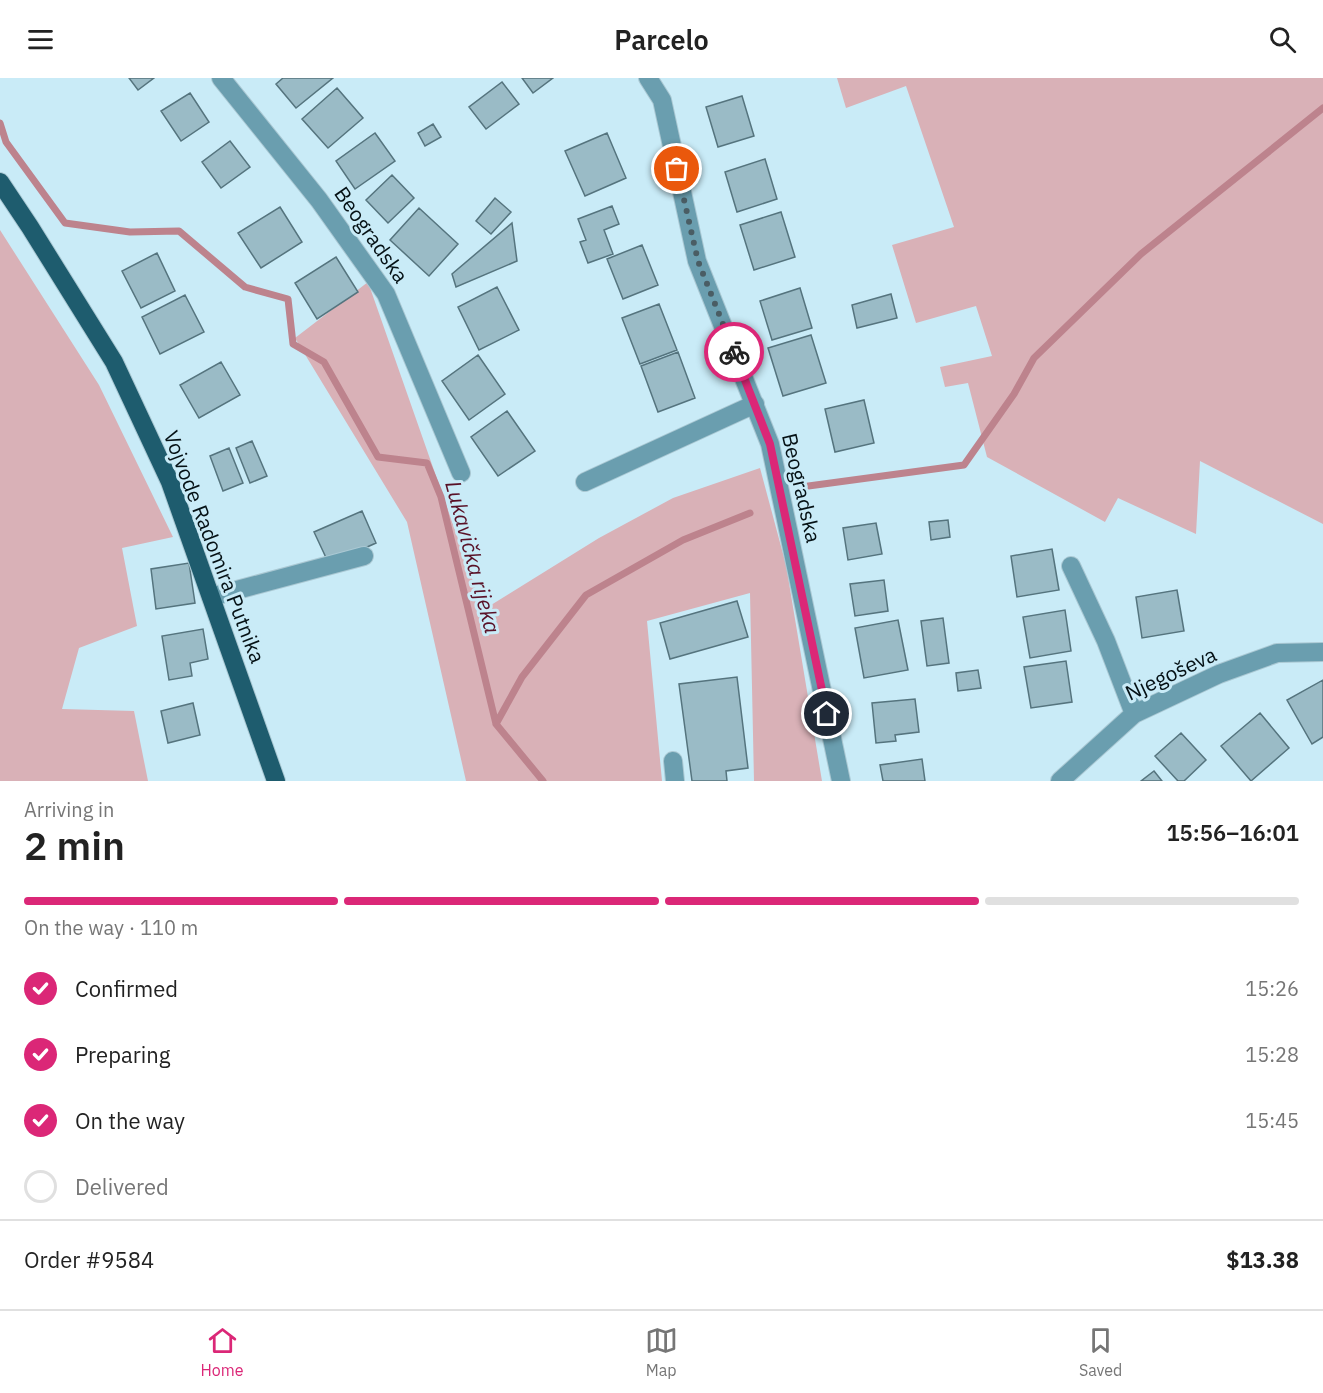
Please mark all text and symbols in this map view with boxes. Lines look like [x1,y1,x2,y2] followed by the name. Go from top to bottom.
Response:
[614,22,709,57] text: Parcelo
[24,23,57,56] icon: menu
[1266,23,1299,56] icon: search
[651,143,702,194] pin
[660,152,693,185] icon: bag
[328,181,415,288] street label: Beogradska
[704,322,764,382] courier
[718,336,751,369] icon: bike
[158,426,272,667] street label: Vojvode Radomira Putnika
[776,430,828,545] street label: Beogradska
[439,477,508,636] water label: Lukavička rijeka
[1121,640,1221,706] street label: Njegoševa
[801,688,852,739] pin
[810,697,843,730] icon: home
[24,796,114,823] text: Arriving in
[1166,818,1299,847] text: 15:56–16:01
[24,820,125,871] text: 2 min
[24,914,198,941] text: On the way · 110 m
[24,972,57,1005] icon: check
[75,974,178,1003] text: Confirmed
[1245,975,1299,1002] text: 15:26
[24,1038,57,1071] icon: check
[75,1040,170,1069] text: Preparing
[1245,1041,1299,1068] text: 15:28
[24,1104,57,1137] icon: check
[75,1106,185,1135] text: On the way
[1245,1107,1299,1134] text: 15:45
[75,1172,169,1201] text: Delivered
[24,1245,154,1274] text: Order #9584
[1226,1245,1299,1274] text: $13.38
[201,1324,244,1380] tab: Home
[645,1324,678,1380] tab: Map
[1079,1324,1122,1380] tab: Saved

